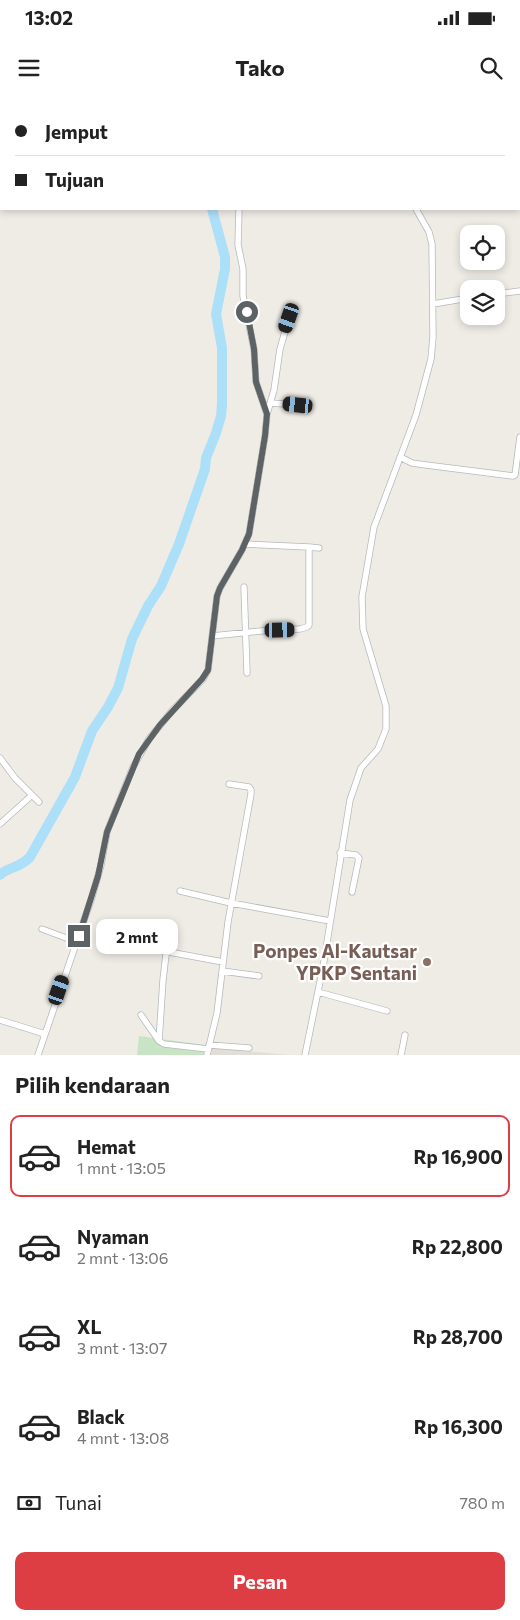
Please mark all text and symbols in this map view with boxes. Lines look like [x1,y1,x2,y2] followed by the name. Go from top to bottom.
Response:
[25,6,73,29] text: 13:02
[15,54,43,82] icon: menu
[235,54,285,81] text: Tako
[477,54,505,82] icon: search
[45,120,108,143] text: Jemput
[45,168,104,191] text: Tujuan
[460,225,505,325] map controls
[460,225,505,270] button: locate
[460,280,505,325] button: layers
[236,301,258,323] route start
[277,301,300,335] car
[282,396,313,414] car
[264,622,295,638] car
[96,918,179,954] callout: 2 mnt
[68,925,90,947] route end
[116,927,158,946] text: 2 mnt
[253,939,417,984] place label: Ponpes Al-Kautsar YPKP Sentani
[421,956,433,968] marker: Ponpes Al-Kautsar YPKP Sentani
[47,973,70,1007] car
[15,1071,170,1098] text: Pilih kendaraan
[17,1134,62,1179] icon: car
[77,1135,136,1158] text: Hemat
[413,1145,503,1168] text: Rp 16,900
[77,1158,166,1177] text: 1 mnt · 13:05
[17,1224,62,1269] icon: car
[77,1225,149,1248] text: Nyaman
[412,1235,503,1258] text: Rp 22,800
[77,1248,168,1267] text: 2 mnt · 13:06
[17,1314,62,1359] icon: car
[77,1315,102,1338] text: XL
[413,1325,503,1348] text: Rp 28,700
[77,1338,167,1357] text: 3 mnt · 13:07
[17,1404,62,1449] icon: car
[77,1405,125,1428] text: Black
[414,1415,503,1438] text: Rp 16,300
[77,1428,169,1447] text: 4 mnt · 13:08
[15,1489,43,1517] icon: cash
[55,1491,102,1514] text: Tunai
[459,1493,505,1512] text: 780 m
[15,1552,505,1610] button: Pesan

